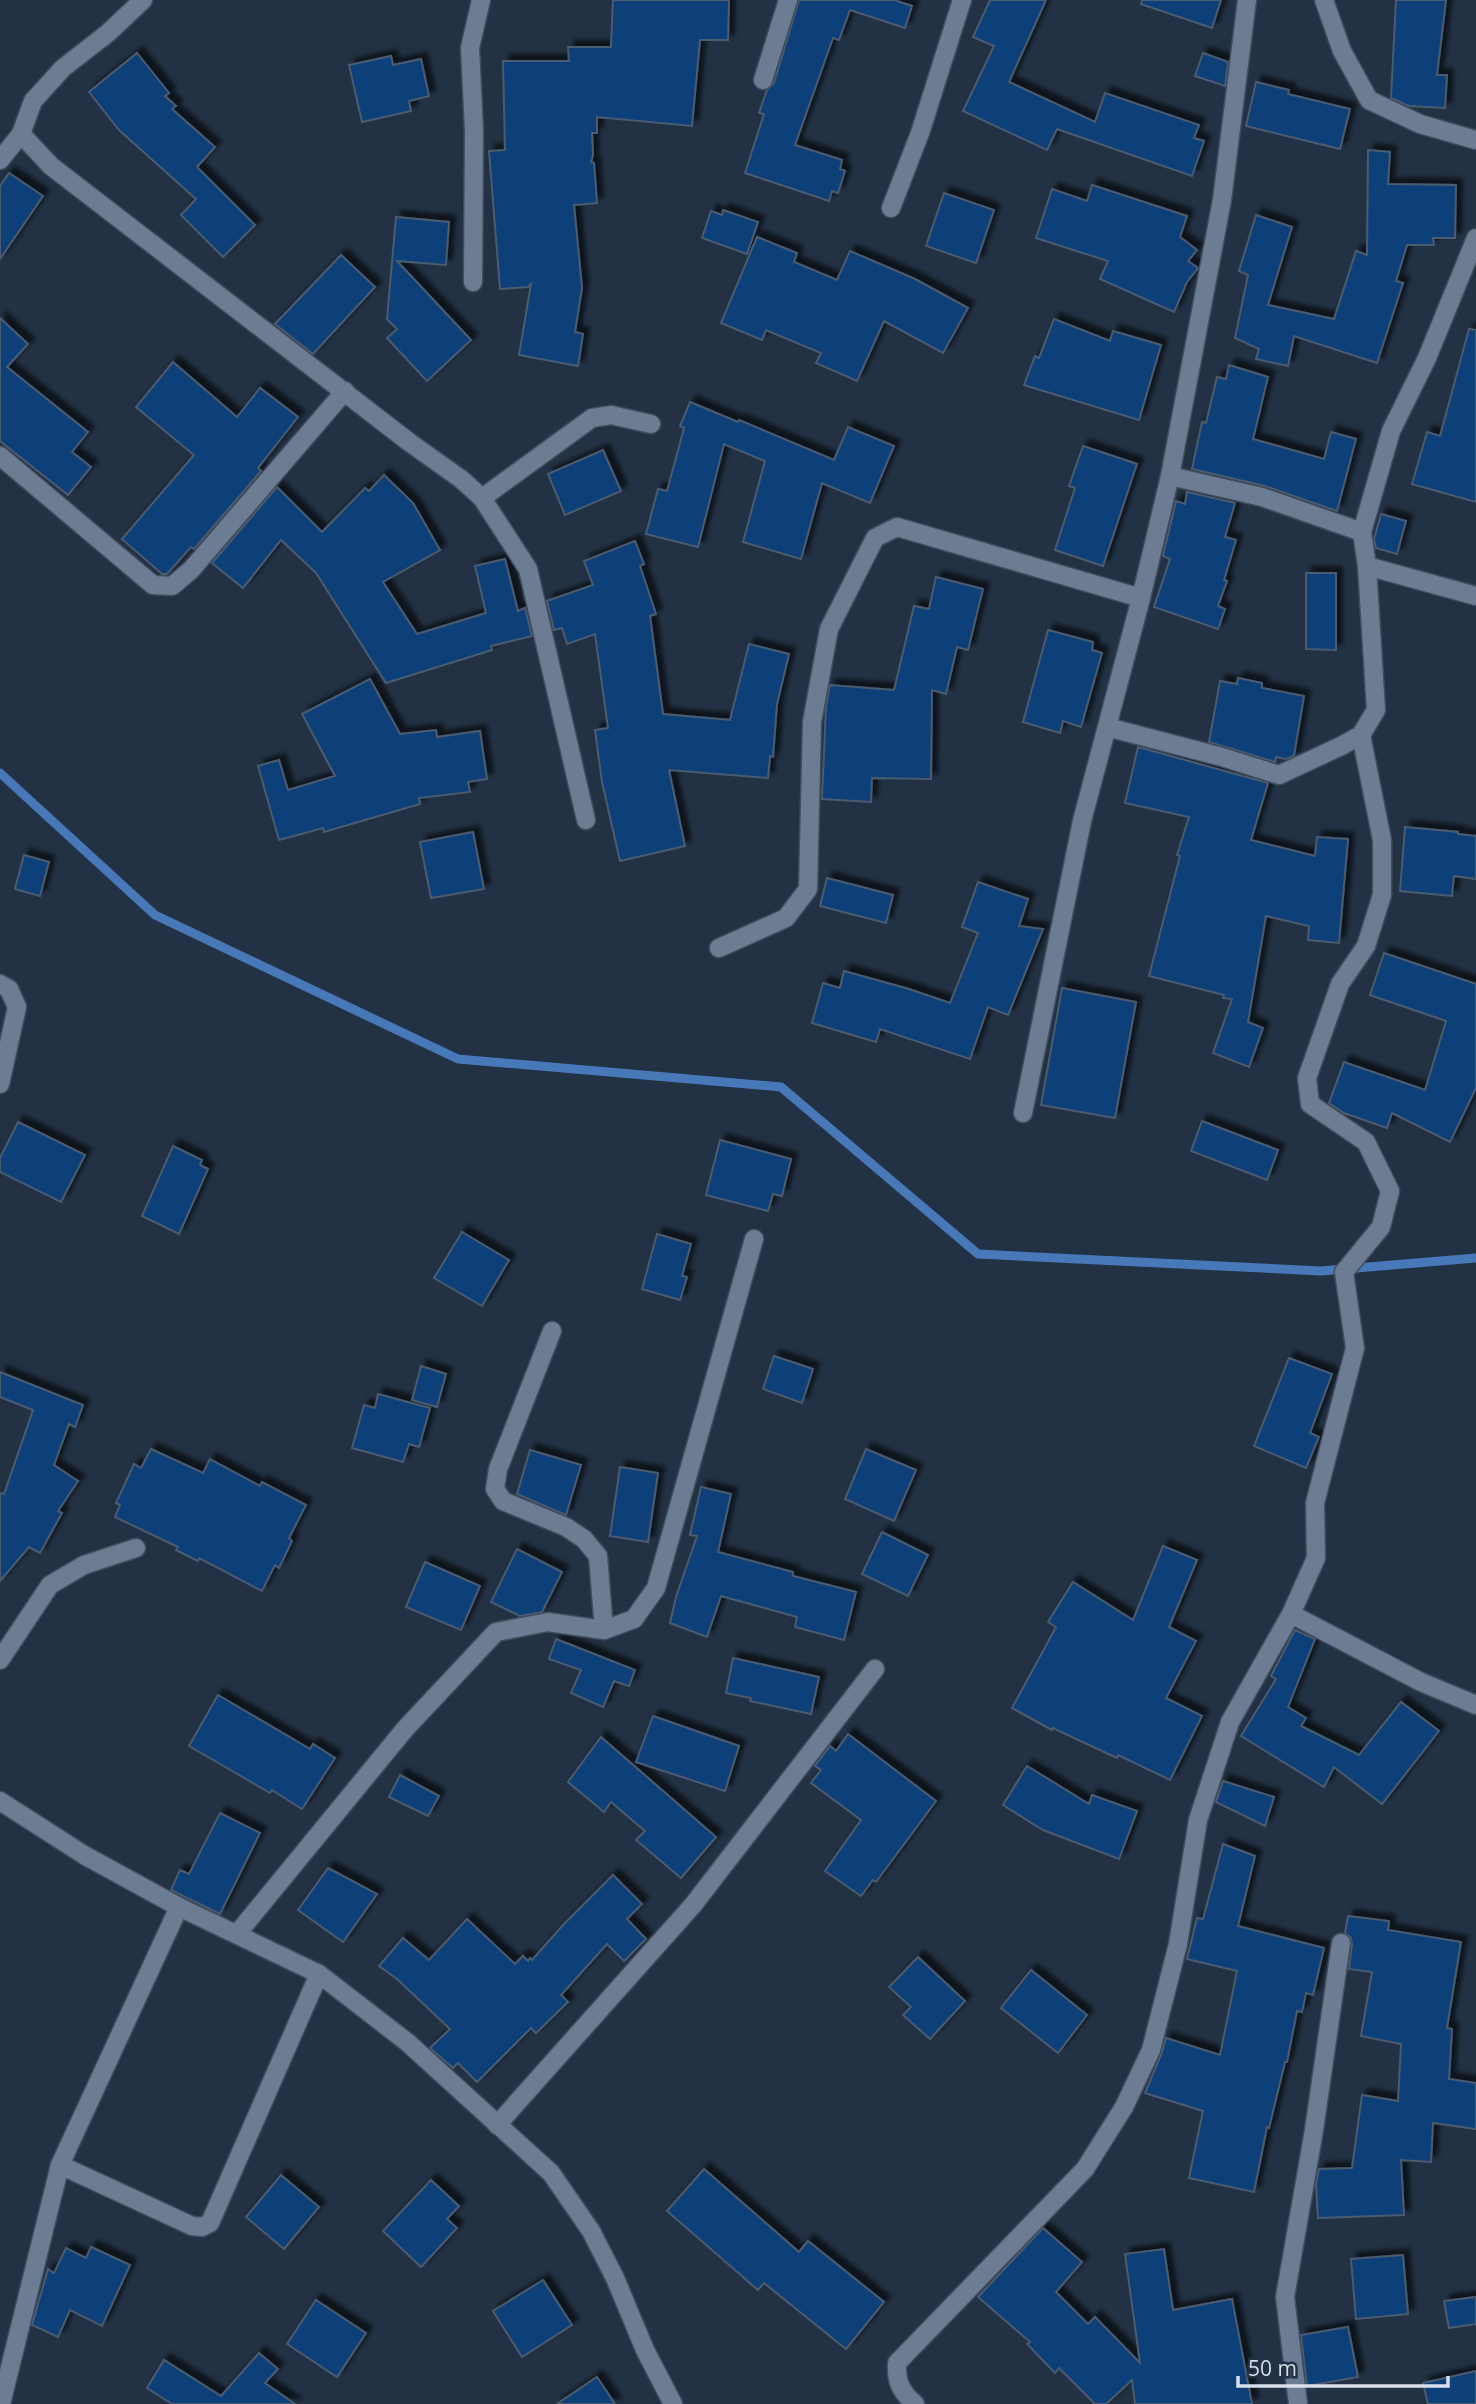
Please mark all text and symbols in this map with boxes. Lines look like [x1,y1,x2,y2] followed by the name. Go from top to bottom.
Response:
[1238,2344,1448,2388] scale bar
[1248,2354,1297,2382] text: 50 m

